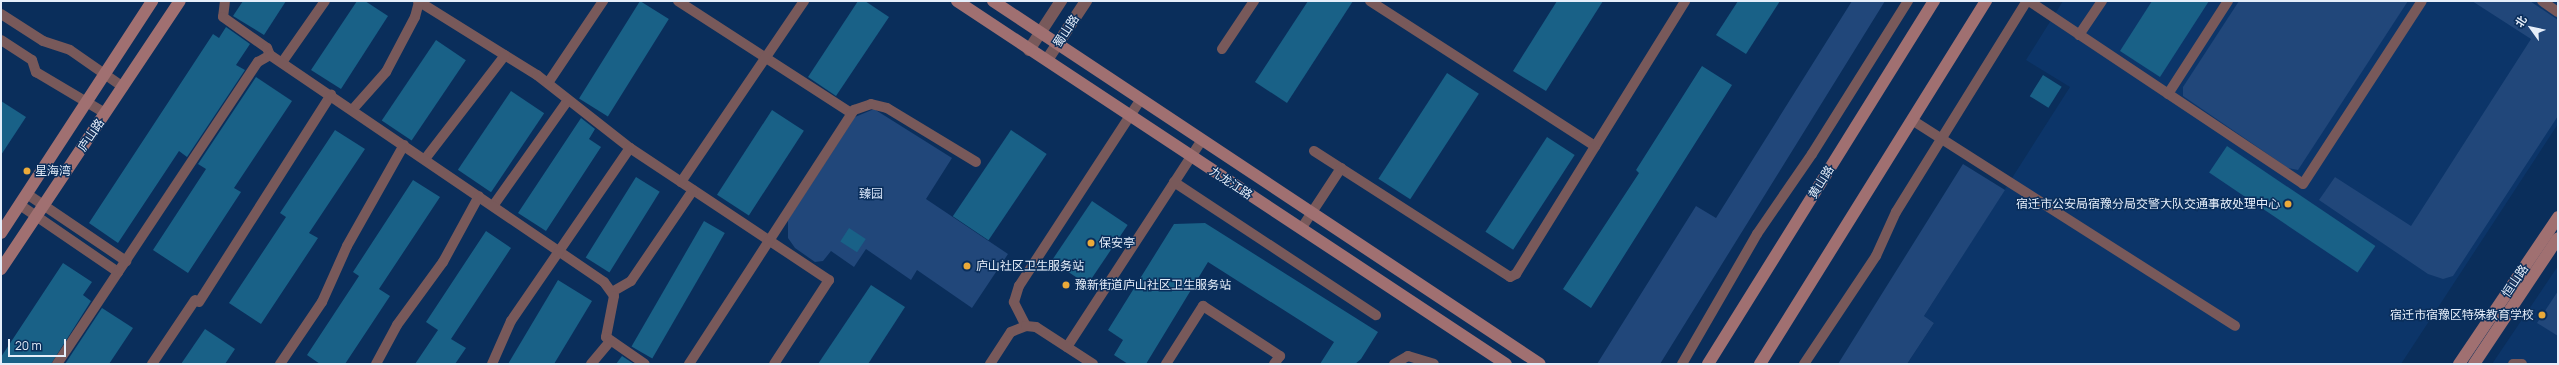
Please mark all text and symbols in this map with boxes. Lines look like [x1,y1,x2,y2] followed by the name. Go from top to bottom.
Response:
[2511,8,2551,48] north arrow
[1050,12,1082,50] street label: 蜀山路
[2511,12,2530,30] text: 北
[75,116,107,154] street label: 庐山路
[1805,163,1837,201] street label: 黄山路
[35,164,71,178] place label: 星海湾
[1207,164,1255,202] street label: 九龙江路
[22,166,32,176] marker: 星海湾
[859,187,883,201] park label: 臻园
[2016,197,2280,211] place label: 宿迁市公安局宿豫分局交警大队交通事故处理中心
[2283,199,2293,209] marker: 宿迁市公安局宿豫分局交警大队交通事故处理中心
[1099,236,1135,250] place label: 保安亭
[1086,238,1096,248] marker: 保安亭
[976,259,1084,273] place label: 庐山社区卫生服务站
[961,260,973,272] marker: 庐山社区卫生服务站
[2499,262,2531,300] street label: 恒山路
[1075,278,1231,292] place label: 豫新街道庐山社区卫生服务站
[1060,279,1072,291] marker: 豫新街道庐山社区卫生服务站
[2390,308,2534,322] place label: 宿迁市宿豫区特殊教育学校
[2537,310,2547,320] marker: 宿迁市宿豫区特殊教育学校
[10,331,68,357] scale bar
[15,337,42,354] text: 20 m

